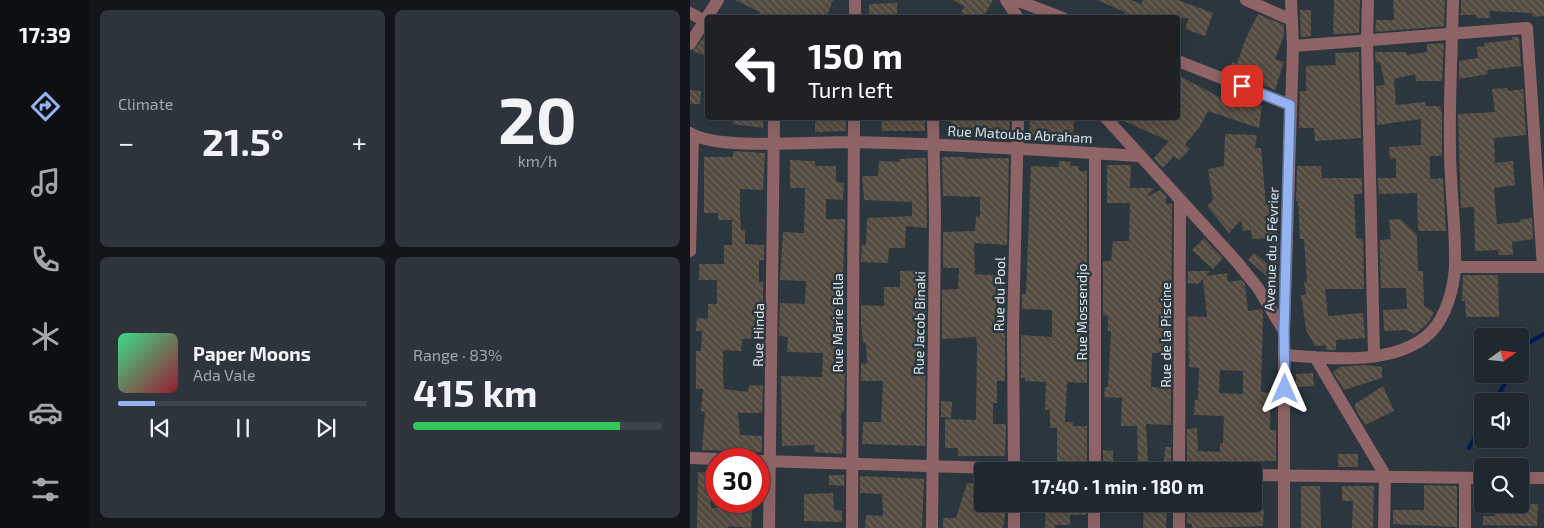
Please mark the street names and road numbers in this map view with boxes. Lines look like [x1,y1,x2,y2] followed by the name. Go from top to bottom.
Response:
[947,122,1093,146] street label: Rue Matouba Abraham
[1260,186,1282,311] street label: Avenue du 5 Février
[990,256,1008,331] street label: Rue du Pool
[1073,264,1090,360] street label: Rue Mossendjo
[910,271,928,375] street label: Rue Jacob Binaki
[829,273,846,373] street label: Rue Marie Bella
[1157,282,1174,388] street label: Rue de la Piscine
[749,303,767,367] street label: Rue Hinda

